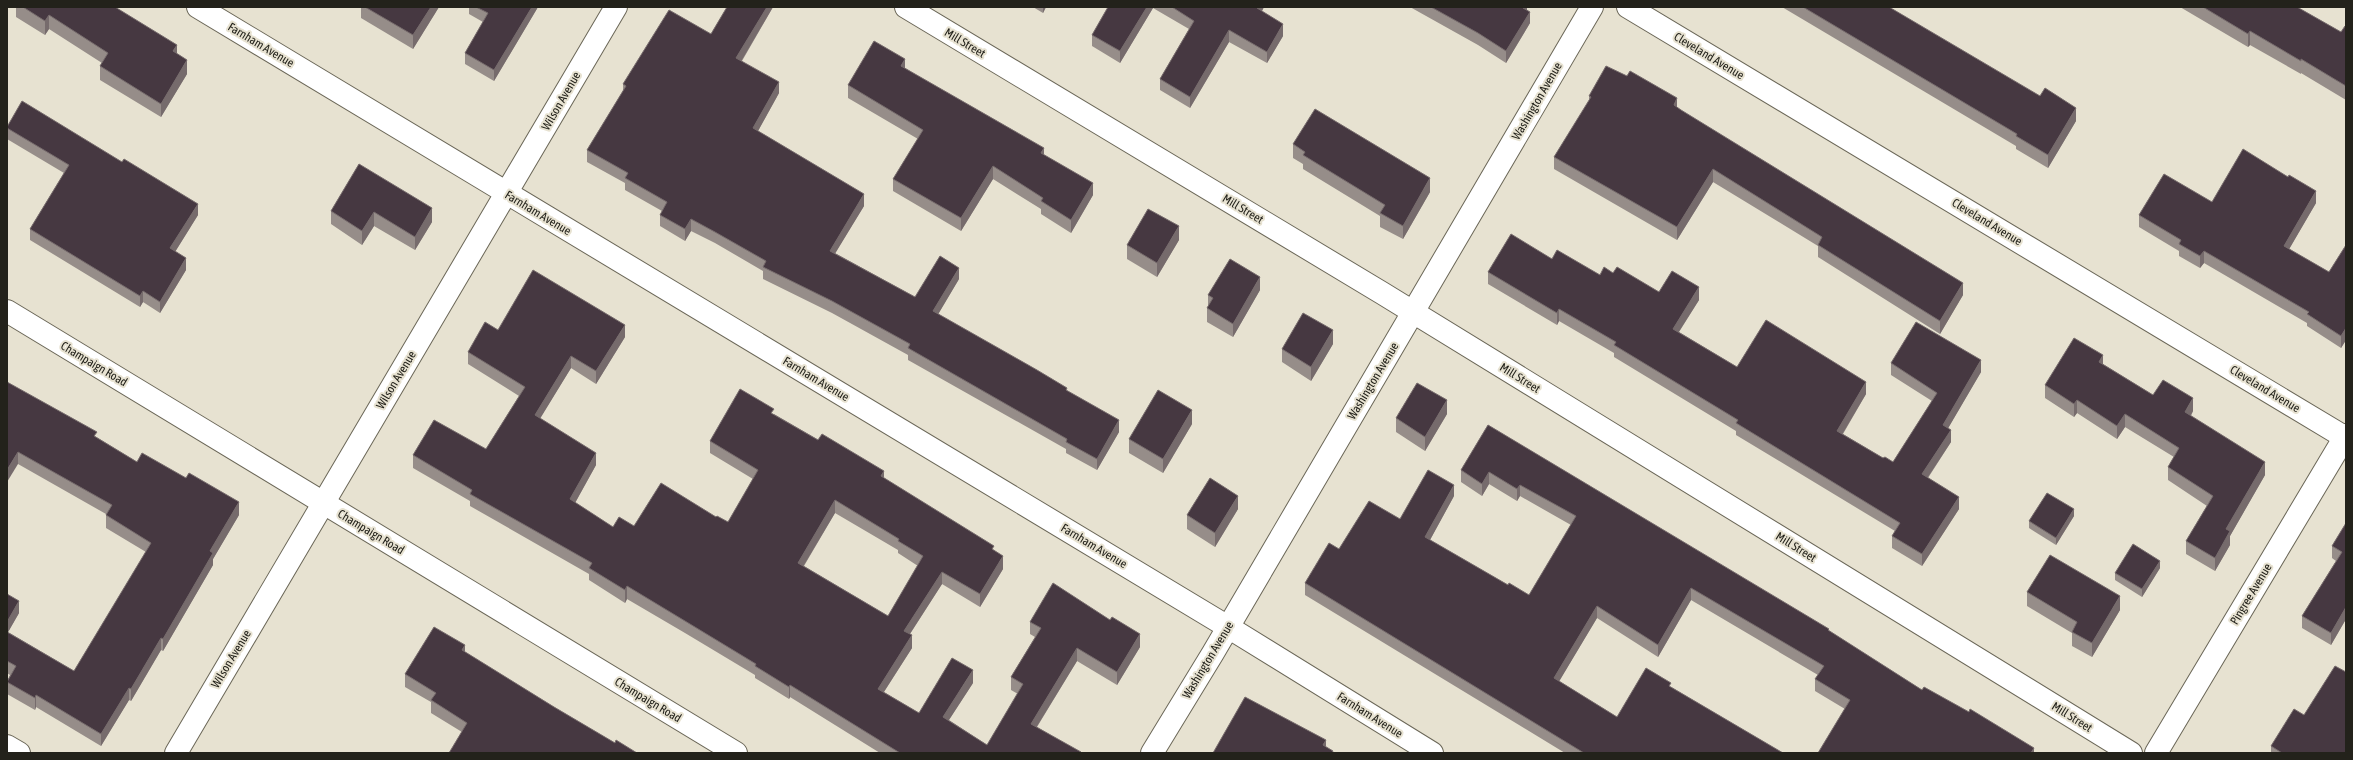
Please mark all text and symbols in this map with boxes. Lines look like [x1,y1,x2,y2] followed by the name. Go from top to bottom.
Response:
[225,20,297,70] street label: Farnham Avenue
[942,25,988,61] street label: Mill Street
[1671,30,1747,82] street label: Cleveland Avenue
[1509,60,1565,142] street label: Washington Avenue
[539,69,583,133] street label: Wilson Avenue
[502,188,574,238] street label: Farnham Avenue
[1220,191,1266,227] street label: Mill Street
[1949,196,2025,248] street label: Cleveland Avenue
[58,339,130,389] street label: Champaign Road
[1344,340,1402,422] street label: Washington Avenue
[373,348,419,412] street label: Wilson Avenue
[780,354,852,404] street label: Farnham Avenue
[1497,360,1543,396] street label: Mill Street
[2227,363,2303,415] street label: Cleveland Avenue
[335,507,407,557] street label: Champaign Road
[1058,521,1130,571] street label: Farnham Avenue
[1773,529,1819,565] street label: Mill Street
[2227,561,2275,627] street label: Pingree Avenue
[1179,619,1237,701] street label: Washington Avenue
[208,627,254,691] street label: Wilson Avenue
[612,675,684,725] street label: Champaign Road
[1335,689,1405,741] street label: Farnham Avenue
[2049,699,2095,735] street label: Mill Street

